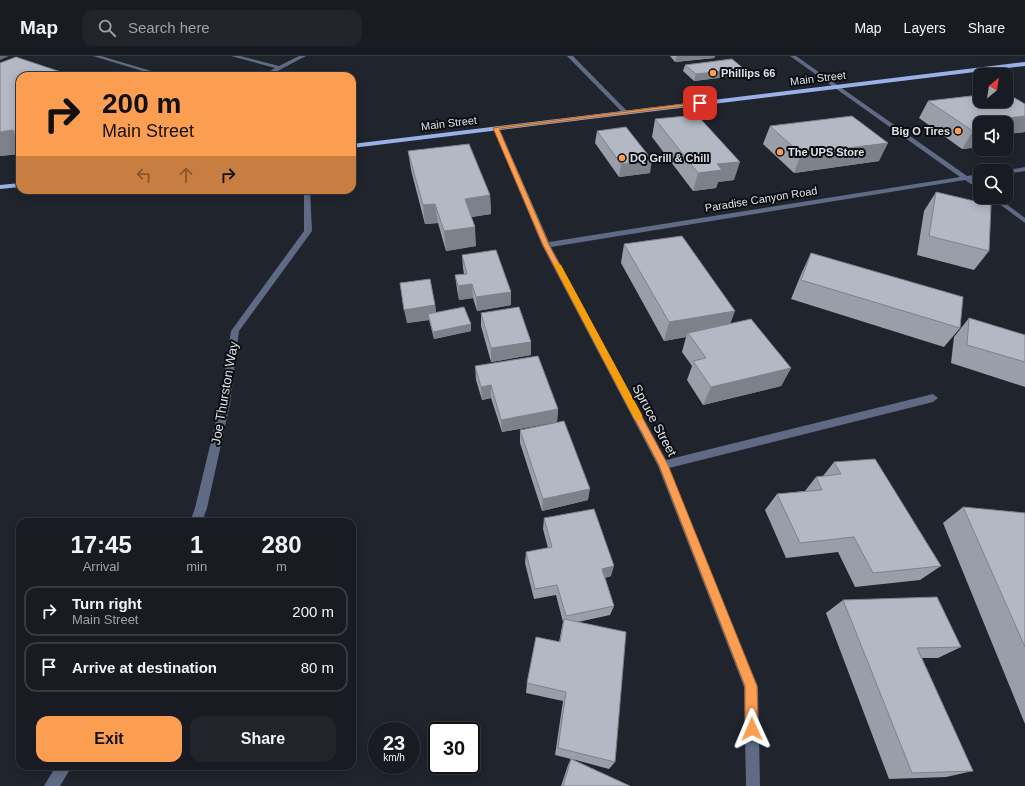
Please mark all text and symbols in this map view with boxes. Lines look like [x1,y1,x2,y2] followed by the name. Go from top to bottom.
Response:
[82,10,362,46] search box
[20,17,58,38] text: Map
[96,17,118,39] icon: search
[128,19,210,36] text: Search here
[854,20,882,36] text: Map
[904,20,946,36] text: Layers
[968,20,1005,36] text: Share
[721,67,775,79] place label: Phillips 66
[708,68,718,78] marker: Phillips 66
[973,68,1013,108] north arrow
[973,68,1013,204] map controls
[789,69,847,87] street label: Main Street
[683,86,717,120] pin
[36,88,88,140] icon: right
[102,88,181,119] text: 200 m
[689,92,711,114] icon: arrive
[420,114,478,132] street label: Main Street
[973,116,1013,156] button: sound
[102,121,194,141] text: Main Street
[892,125,950,137] place label: Big O Tires
[953,126,963,136] marker: Big O Tires
[788,146,864,158] place label: The UPS Store
[775,147,785,157] marker: The UPS Store
[630,152,709,164] place label: DQ Grill & Chill
[617,153,627,163] marker: DQ Grill & Chill
[133,164,155,186] icon: left
[175,164,197,186] icon: ahead
[217,164,239,186] icon: right
[973,164,1013,204] button: search
[704,184,818,214] street label: Paradise Canyon Road
[208,340,241,446] street label: Joe Thurston Way
[629,382,680,459] street label: Spruce Street
[70,531,132,558] text: 17:45
[190,531,203,558] text: 1
[262,531,302,558] text: 280
[83,559,120,574] text: Arrival
[186,559,207,574] text: min
[276,559,287,574] text: m
[72,595,142,612] text: Turn right
[38,600,60,622] icon: right
[292,603,334,620] text: 200 m
[72,612,138,627] text: Main Street
[38,656,60,678] icon: arrive
[72,659,217,676] text: Arrive at destination
[301,659,334,676] text: 80 m
[731,708,773,750] position arrow
[36,716,182,762] button: Exit
[190,716,336,762] button: Share
[428,722,480,774] speed limit sign: 30
[383,732,405,754] text: 23
[383,752,405,763] text: km/h

